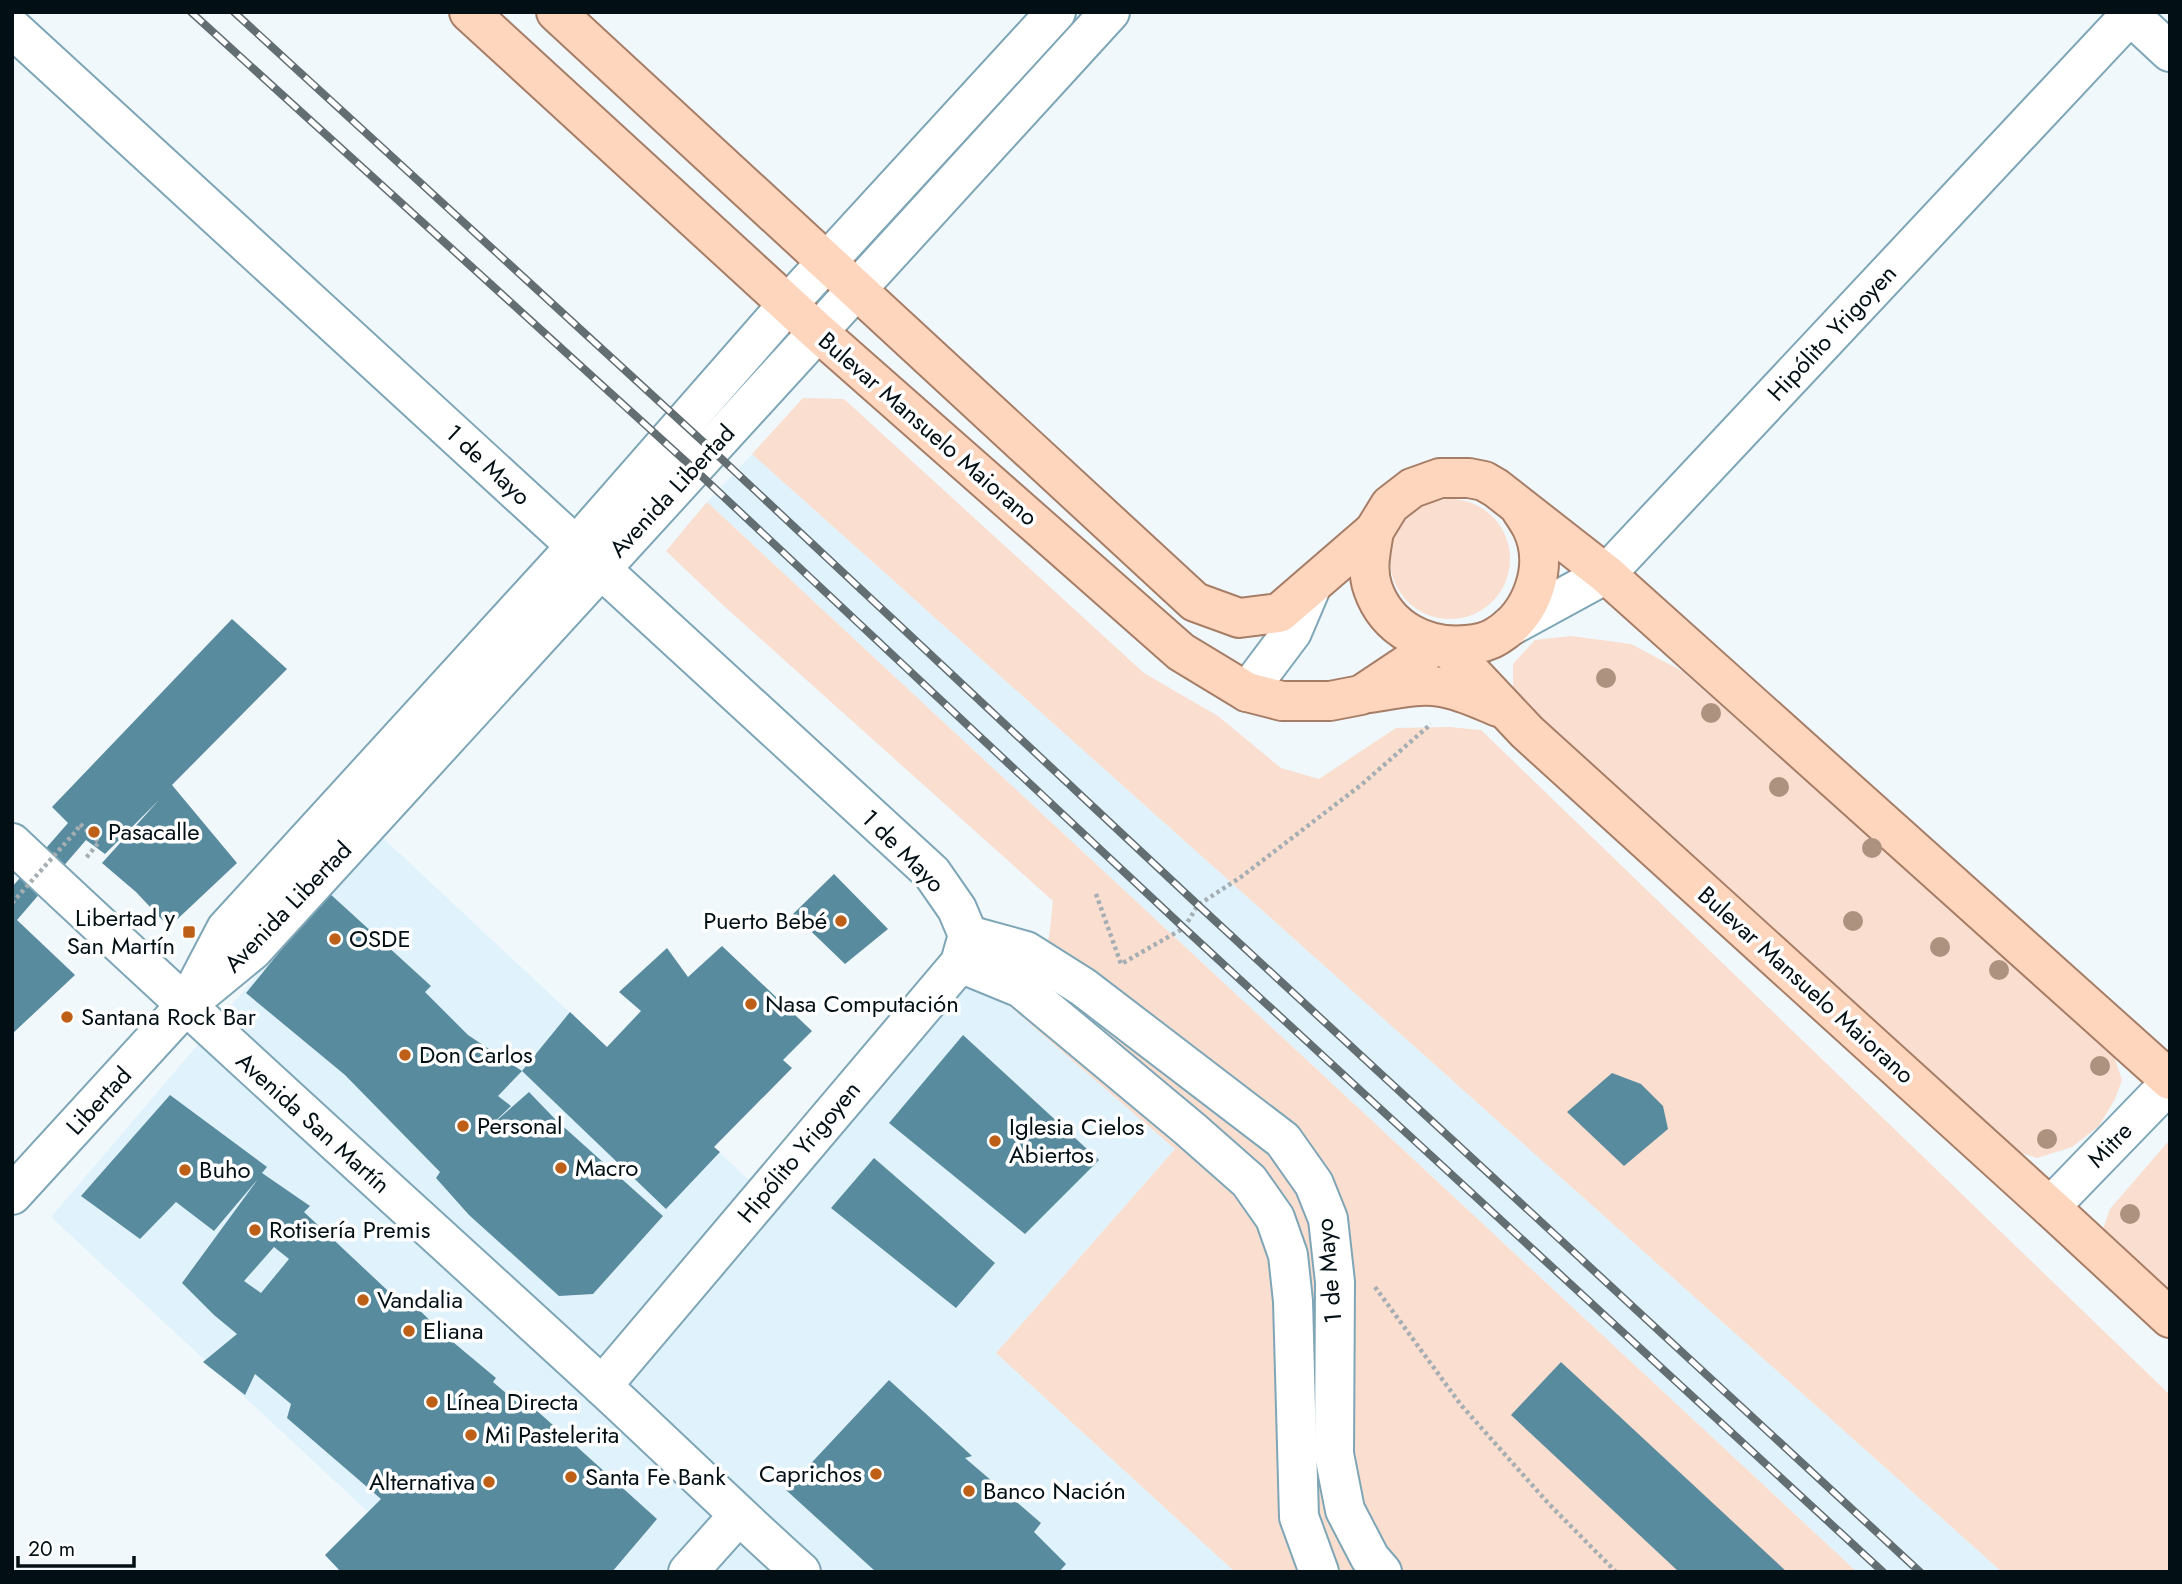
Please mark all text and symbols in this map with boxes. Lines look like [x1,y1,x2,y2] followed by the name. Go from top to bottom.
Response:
[1759,257,1904,409] street label: Hipólito Yrigoyen
[811,323,1046,534] street label: Bulevar Mansuelo Maiorano
[438,416,539,513] street label: 1 de Mayo
[601,416,743,565] street label: Avenida Libertad
[854,801,953,900] street label: 1 de Mayo
[108,814,200,849] place label: Pasacalle
[86,824,102,840] marker: Pasacalle
[216,833,360,980] street label: Avenida Libertad
[1690,878,1922,1092] street label: Bulevar Mansuelo Maiorano
[67,900,175,963] place label: Libertad y San Martín
[703,903,827,938] place label: Puerto Bebé
[833,913,849,929] marker: Puerto Bebé
[349,921,411,956] place label: OSDE
[181,924,197,940] marker: Libertad y San Martín
[327,931,343,947] marker: OSDE
[765,986,959,1021] place label: Nasa Computación
[743,996,759,1012] marker: Nasa Computación
[81,999,257,1034] place label: Santana Rock Bar
[59,1009,75,1025] marker: Santana Rock Bar
[419,1037,533,1072] place label: Don Carlos
[229,1044,398,1201] street label: Avenida San Martín
[397,1047,413,1063] marker: Don Carlos
[58,1059,139,1143] street label: Libertad
[729,1073,868,1230] street label: Hipólito Yrigoyen
[477,1108,562,1143] place label: Personal
[1009,1109,1144,1172] place label: Iglesia Cielos Abiertos
[2079,1114,2140,1175] street label: Mitre
[455,1118,471,1134] marker: Personal
[987,1133,1003,1149] marker: Iglesia Cielos Abiertos
[575,1150,638,1185] place label: Macro
[199,1152,251,1187] place label: Buho
[553,1160,569,1176] marker: Macro
[177,1162,193,1178] marker: Buho
[269,1212,430,1247] place label: Rotisería Premis
[1306,1217,1351,1325] street label: 1 de Mayo
[247,1222,263,1238] marker: Rotisería Premis
[377,1282,463,1317] place label: Vandalia
[355,1292,371,1308] marker: Vandalia
[423,1313,484,1348] place label: Eliana
[401,1323,417,1339] marker: Eliana
[446,1384,578,1419] place label: Línea Directa
[424,1394,440,1410] marker: Línea Directa
[485,1417,619,1452] place label: Mi Pastelerita
[463,1427,479,1443] marker: Mi Pastelerita
[759,1456,862,1491] place label: Caprichos
[585,1459,726,1494] place label: Santa Fe Bank
[369,1464,475,1499] place label: Alternativa
[868,1466,884,1482] marker: Caprichos
[563,1469,579,1485] marker: Santa Fe Bank
[983,1473,1126,1508] place label: Banco Nación
[481,1474,497,1490] marker: Alternativa
[961,1483,977,1499] marker: Banco Nación
[18,1524,133,1568] scale bar
[28,1534,75,1564] text: 20 m

